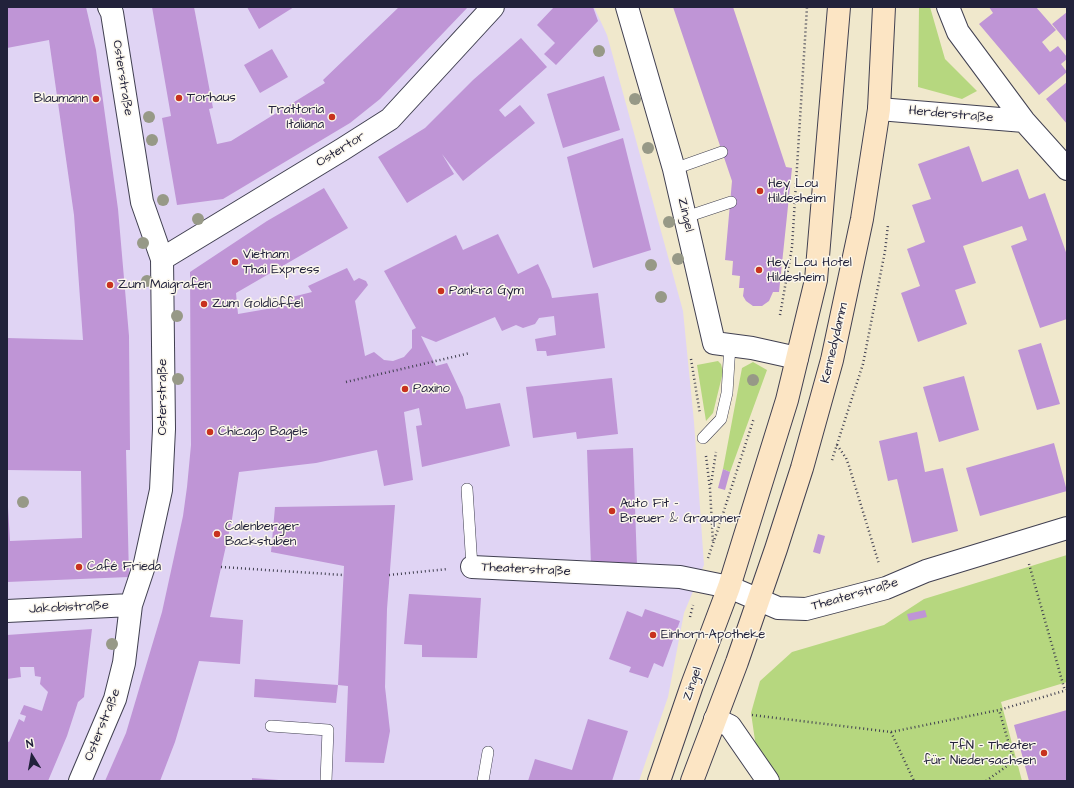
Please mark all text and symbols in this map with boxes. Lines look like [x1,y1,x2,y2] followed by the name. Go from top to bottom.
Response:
[108,39,136,117] street label: Osterstraße
[187,90,236,106] place label: Torhaus
[34,91,88,107] place label: Blaumann
[174,93,184,103] marker: Torhaus
[91,94,101,104] marker: Blaumann
[269,102,324,133] place label: Trattoria Italiana
[908,104,994,126] street label: Herderstraße
[327,112,337,122] marker: Trattoria Italiana
[314,129,368,171] street label: Ostertor
[768,176,826,207] place label: Hey Lou Hildesheim
[755,186,765,196] marker: Hey Lou Hildesheim
[674,196,696,234] street label: Zingel
[243,247,320,278] place label: Vietnam Thai Express
[767,255,852,286] place label: Hey Lou Hotel Hildesheim
[230,257,240,267] marker: Vietnam Thai Express
[754,265,764,275] marker: Hey Lou Hotel Hildesheim
[118,277,211,293] place label: Zum Maigrafen
[105,280,115,290] marker: Zum Maigrafen
[449,283,524,299] place label: Pankra Gym
[436,286,446,296] marker: Pankra Gym
[212,296,303,312] place label: Zum Goldlöffel
[199,299,209,309] marker: Zum Goldlöffel
[818,301,852,385] street label: Kennedydamm
[155,359,171,435] street label: Osterstraße
[413,381,450,397] place label: Paxino
[400,384,410,394] marker: Paxino
[218,424,308,440] place label: Chicago Bagels
[205,427,215,437] marker: Chicago Bagels
[620,496,741,527] place label: Auto Fit - Breuer & Graupner
[607,506,617,516] marker: Auto Fit - Breuer & Graupner
[225,519,299,550] place label: Calenberger Backstuben
[212,529,222,539] marker: Calenberger Backstuben
[87,559,161,575] place label: Café Frieda
[481,560,571,580] street label: Theaterstraße
[74,562,84,572] marker: Café Frieda
[810,575,900,615] street label: Theaterstraße
[29,598,109,618] street label: Jakobistraße
[661,627,765,643] place label: Einhorn-Apotheke
[648,630,658,640] marker: Einhorn-Apotheke
[680,665,706,703] street label: Zingel
[81,687,125,763] street label: Osterstraße
[12,736,52,776] north arrow
[25,736,34,752] text: N
[923,738,1036,769] place label: TfN - Theater für Niedersachsen
[1039,748,1049,758] marker: TfN - Theater für Niedersachsen

